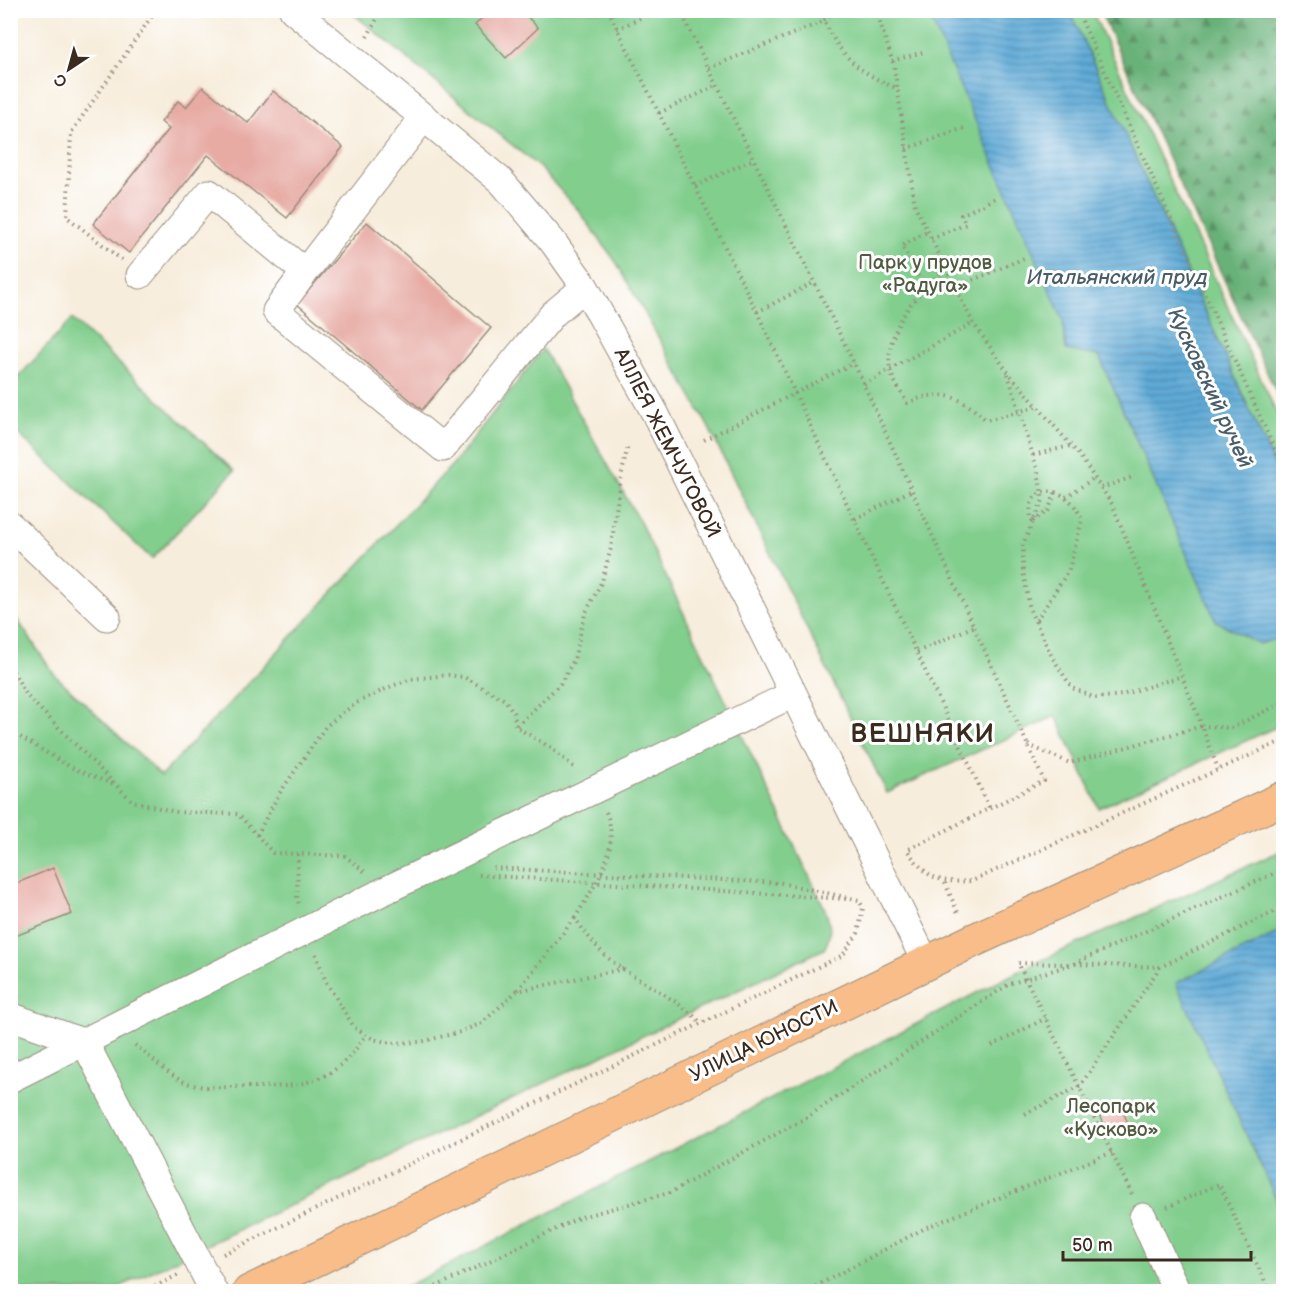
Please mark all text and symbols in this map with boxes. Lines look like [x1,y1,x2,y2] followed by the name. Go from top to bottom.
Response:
[39,39,99,99] north arrow
[51,69,71,91] text: С
[858,251,992,298] park label: Парк у прудов «Радуга»
[1027,265,1208,290] water label: Итальянский пруд
[1162,304,1258,472] water label: Кусковский ручей
[608,343,725,542] street label: АЛЛЕЯ ЖЕМЧУГОВОЙ
[851,719,995,750] district label: ВЕШНЯКИ
[686,995,842,1087] street label: УЛИЦА ЮНОСТИ
[1063,1095,1159,1142] park label: Лесопарк «Кусково»
[1063,1224,1250,1262] scale bar
[1072,1235,1113,1256] text: 50 m

